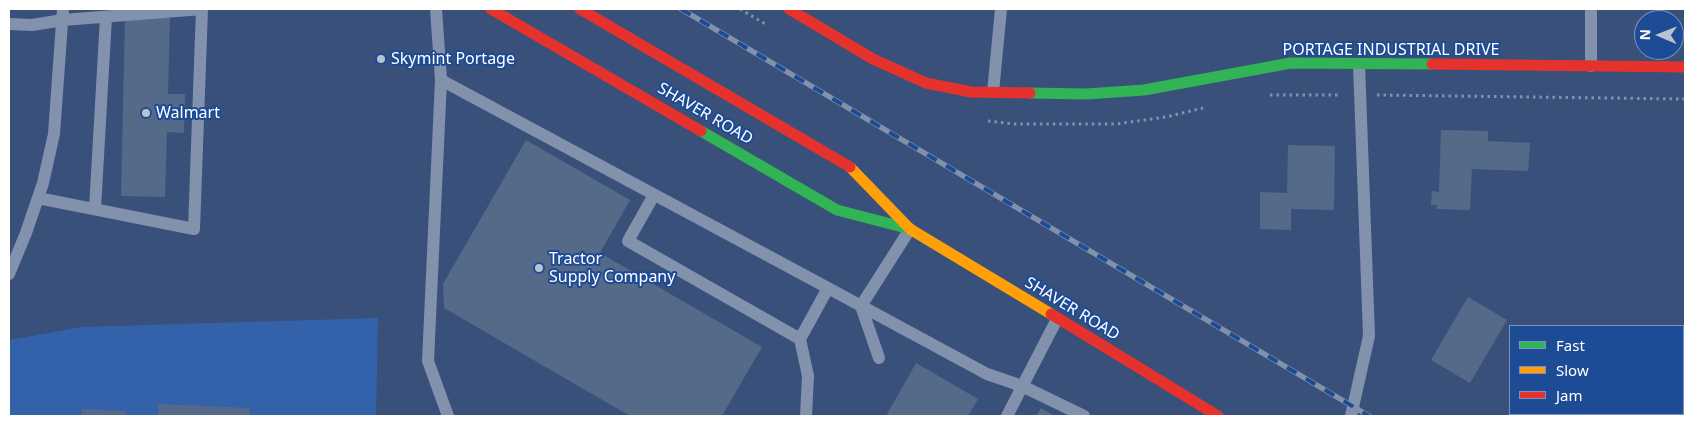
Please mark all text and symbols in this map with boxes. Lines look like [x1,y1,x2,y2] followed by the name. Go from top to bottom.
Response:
[1634,10,1684,60] north arrow
[1635,29,1654,41] text: N
[1283,40,1499,60] street label: PORTAGE INDUSTRIAL DRIVE
[391,49,515,69] place label: Skymint Portage
[375,53,387,65] marker: Skymint Portage
[654,79,756,149] street label: SHAVER ROAD
[156,103,220,123] place label: Walmart
[140,107,152,119] marker: Walmart
[549,249,675,287] place label: Tractor Supply Company
[533,262,545,274] marker: Tractor Supply Company
[1021,273,1123,345] street label: SHAVER ROAD
[1509,325,1684,415] legend
[1556,335,1585,355] text: Fast
[1556,360,1589,380] text: Slow
[1556,385,1583,405] text: Jam

